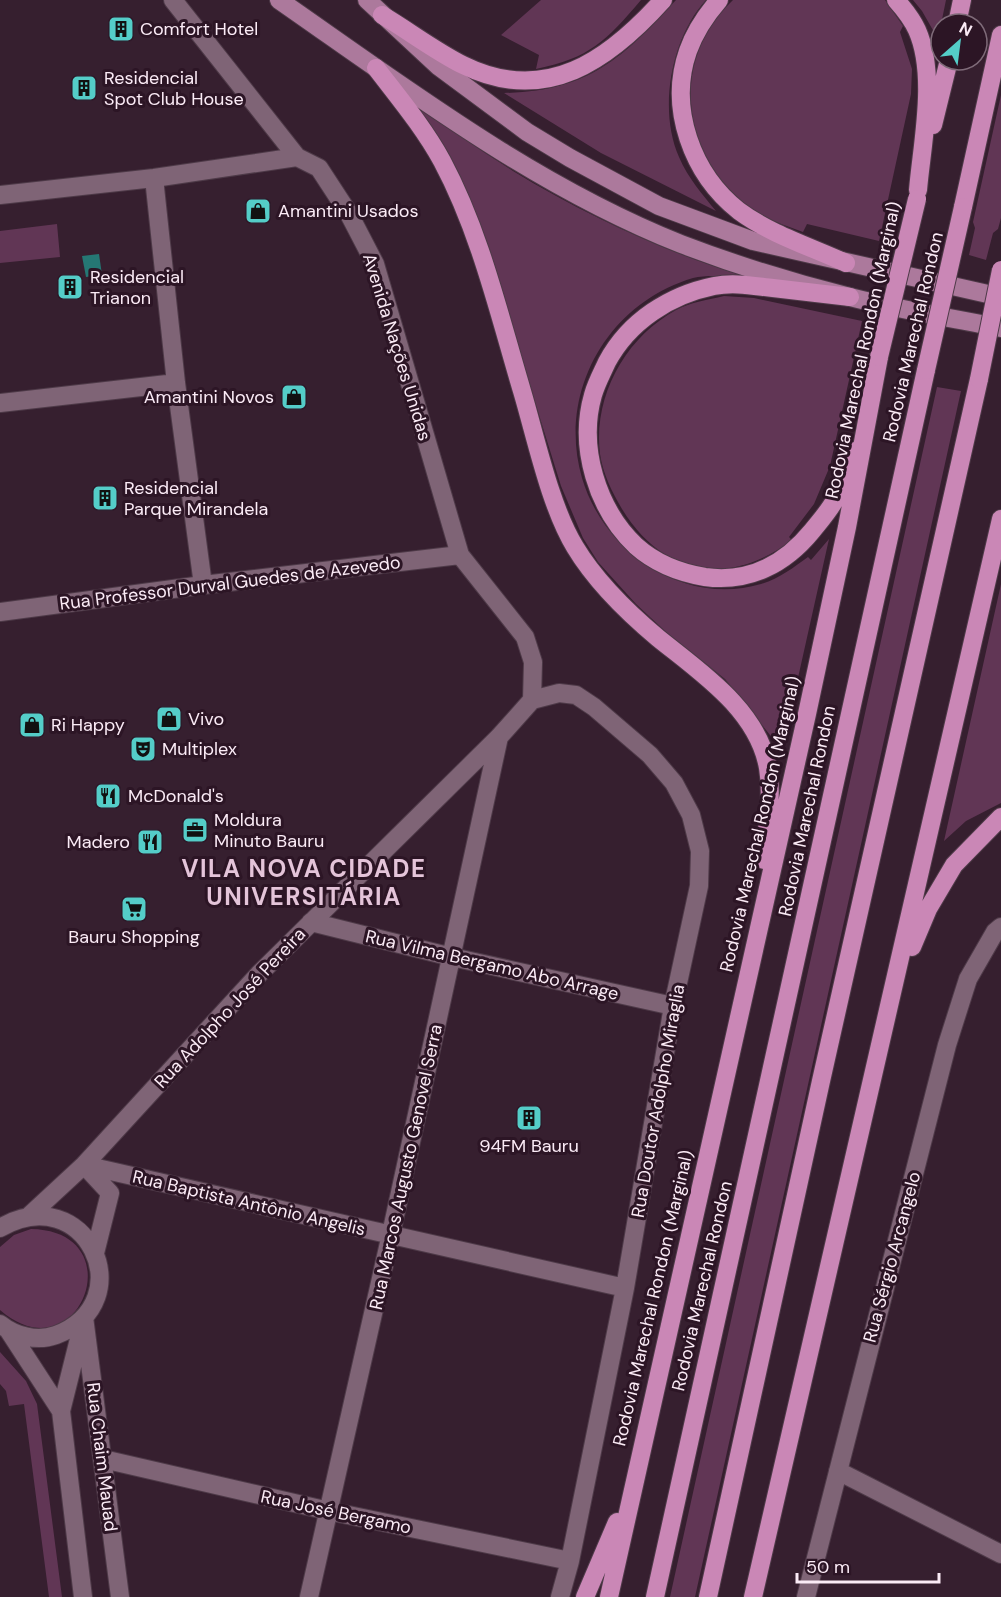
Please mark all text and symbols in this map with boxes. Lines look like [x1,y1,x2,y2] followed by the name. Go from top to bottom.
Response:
[929,12,989,72] north arrow
[106,14,136,44] building icon: Comfort Hotel
[140,17,258,41] place label: Comfort Hotel
[956,17,976,41] text: N
[104,66,244,111] place label: Residencial Spot Club House
[69,73,99,103] building icon: Residencial Spot Club House
[243,196,273,226] shop icon: Amantini Usados
[278,199,419,223] place label: Amantini Usados
[820,199,906,501] street label: Rodovia Marechal Rondon (Marginal)
[877,230,949,444] street label: Rodovia Marechal Rondon
[357,250,437,444] street label: Avenida Nações Unidas
[90,265,184,310] place label: Residencial Trianon
[55,272,85,302] building icon: Residencial Trianon
[279,382,309,412] shop icon: Amantini Novos
[144,385,274,409] place label: Amantini Novos
[124,476,268,521] place label: Residencial Parque Mirandela
[90,483,120,513] building icon: Residencial Parque Mirandela
[58,550,402,616] street label: Rua Professor Durval Guedes de Azevedo
[714,674,806,974] street label: Rodovia Marechal Rondon (Marginal)
[773,703,841,919] street label: Rodovia Marechal Rondon
[154,704,184,734] shop icon: Vivo
[188,707,224,731] place label: Vivo
[17,710,47,740] shop icon: Ri Happy
[51,713,125,737] place label: Ri Happy
[128,734,158,764] theatre icon: Multiplex
[162,737,237,761] place label: Multiplex
[93,781,123,811] restaurant icon: McDonald's
[128,784,224,808] place label: McDonald's
[214,808,324,853] place label: Moldura Minuto Bauru
[180,815,210,845] office icon: Moldura Minuto Bauru
[135,827,165,857] restaurant icon: Madero
[67,830,130,854] place label: Madero
[182,853,426,912] district label: VILA NOVA CIDADE UNIVERSITÁRIA
[119,894,149,924] supermarket icon: Bauru Shopping
[149,923,311,1093] street label: Rua Adolpho José Pereira
[363,924,621,1006] street label: Rua Vilma Bergamo Abo Arrage
[68,925,200,949] place label: Bauru Shopping
[626,982,690,1220] street label: Rua Doutor Adolpho Miraglia
[364,1022,448,1312] street label: Rua Marcos Augusto Genovel Serra
[514,1103,544,1133] building icon: 94FM Bauru
[479,1134,579,1158] place label: 94FM Bauru
[607,1148,699,1448] street label: Rodovia Marechal Rondon (Marginal)
[130,1165,368,1241] street label: Rua Baptista Antônio Angelis
[858,1169,926,1345] street label: Rua Sérgio Arcangelo
[666,1179,738,1393] street label: Rodovia Marechal Rondon
[81,1381,123,1533] street label: Rua Chaim Mauad
[258,1484,414,1540] street label: Rua José Bergamo
[797,1546,940,1584] scale bar
[806,1555,850,1579] text: 50 m

